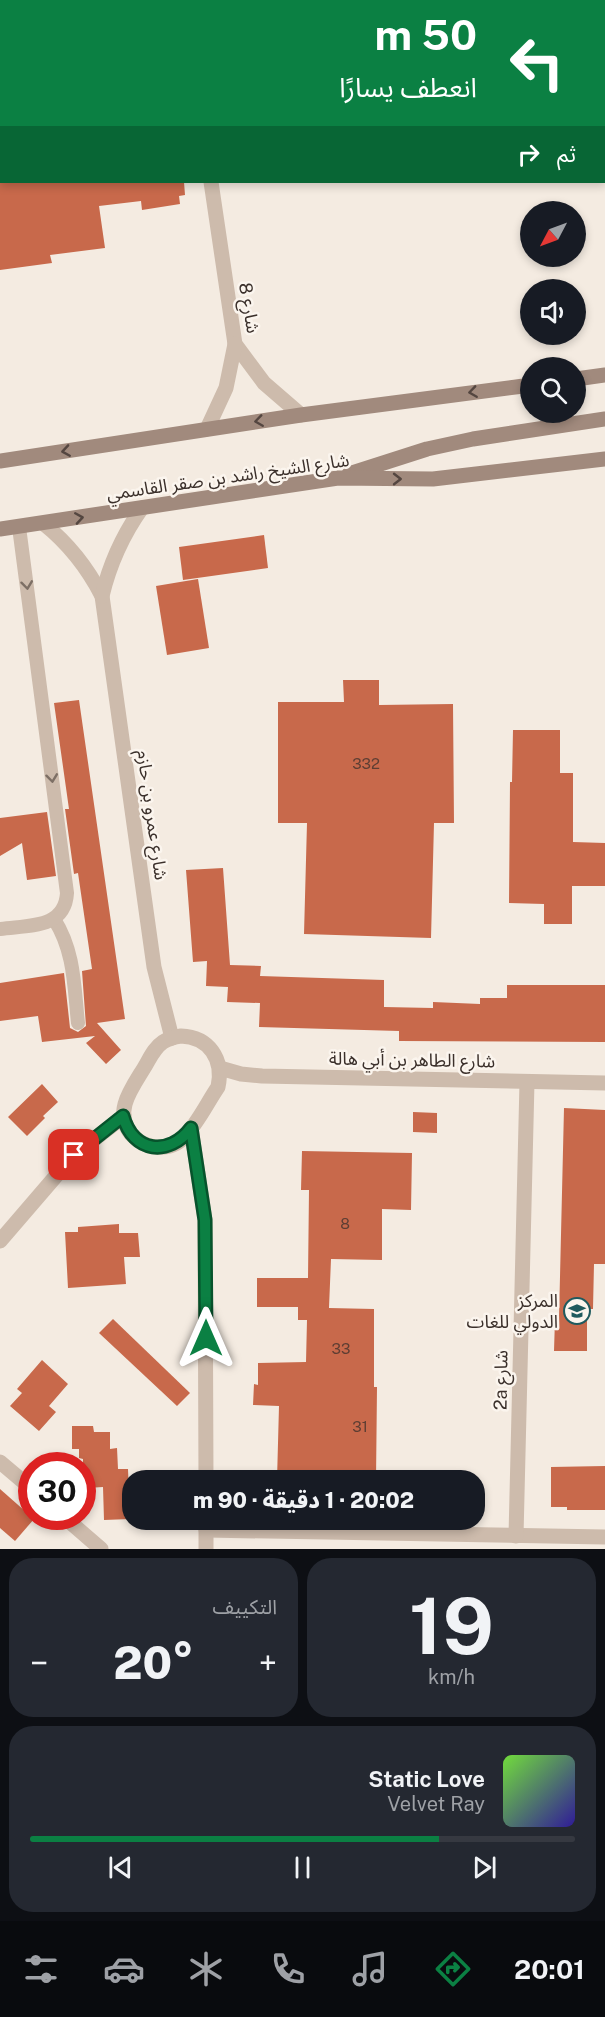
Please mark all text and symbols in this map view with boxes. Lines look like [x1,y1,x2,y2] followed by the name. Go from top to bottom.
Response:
[374,10,477,59] text: 50 m
[498,24,576,102] icon: left
[339,71,477,103] text: انعطف يسارًا
[512,138,545,171] icon: right
[557,141,576,167] text: ثم
[520,201,586,267] north arrow
[520,201,586,423] map controls
[520,279,586,345] button: sound
[231,281,264,336] street label: شارع 8
[520,357,586,423] button: search
[468,386,478,398] one-way arrow
[254,415,264,427] one-way arrow
[62,444,72,457] one-way arrow
[105,449,351,508] street label: شارع الشيخ راشد بن صقر القاسمي
[392,473,401,485] one-way arrow
[74,513,83,525] one-way arrow
[20,580,32,589] one-way arrow
[129,748,172,882] street label: شارع عمرو بن حازم
[352,755,380,772] house number: 332
[46,774,58,783] one-way arrow
[329,1047,495,1075] street label: شارع الطاهر بن أبي هالة
[48,1129,99,1180] pin
[57,1138,90,1171] icon: arrive
[340,1215,350,1232] house number: 8
[467,1290,558,1335] place label: المركز الدولي للغات
[562,1296,592,1326] school or university icon: المركز الدولي للغات
[174,1306,238,1370] position arrow
[332,1340,350,1357] house number: 33
[489,1350,516,1410] street label: 2a شارع
[352,1418,368,1435] house number: 31
[18,1452,96,1530] speed limit sign: 30
[193,1487,414,1513] text: 20:02 · 1 دقيقة · 90 m
[409,1580,494,1672] text: 19
[213,1595,277,1619] text: التكييف
[113,1636,194,1689] text: 20°
[30,1644,48,1682] text: −
[259,1644,277,1682] text: +
[428,1665,475,1689] text: km/h
[368,1766,485,1792] text: Static Love
[387,1792,485,1816] text: Velvet Ray
[104,1851,137,1884] icon: previous
[286,1851,319,1884] icon: pause
[468,1851,501,1884] icon: next
[20,1948,62,1990] icon: filters
[103,1948,145,1990] icon: car
[185,1948,227,1990] icon: climate
[267,1948,309,1990] icon: phone
[349,1948,391,1990] icon: music
[432,1948,474,1990] icon: directions
[514,1953,585,1985] text: 20:01

